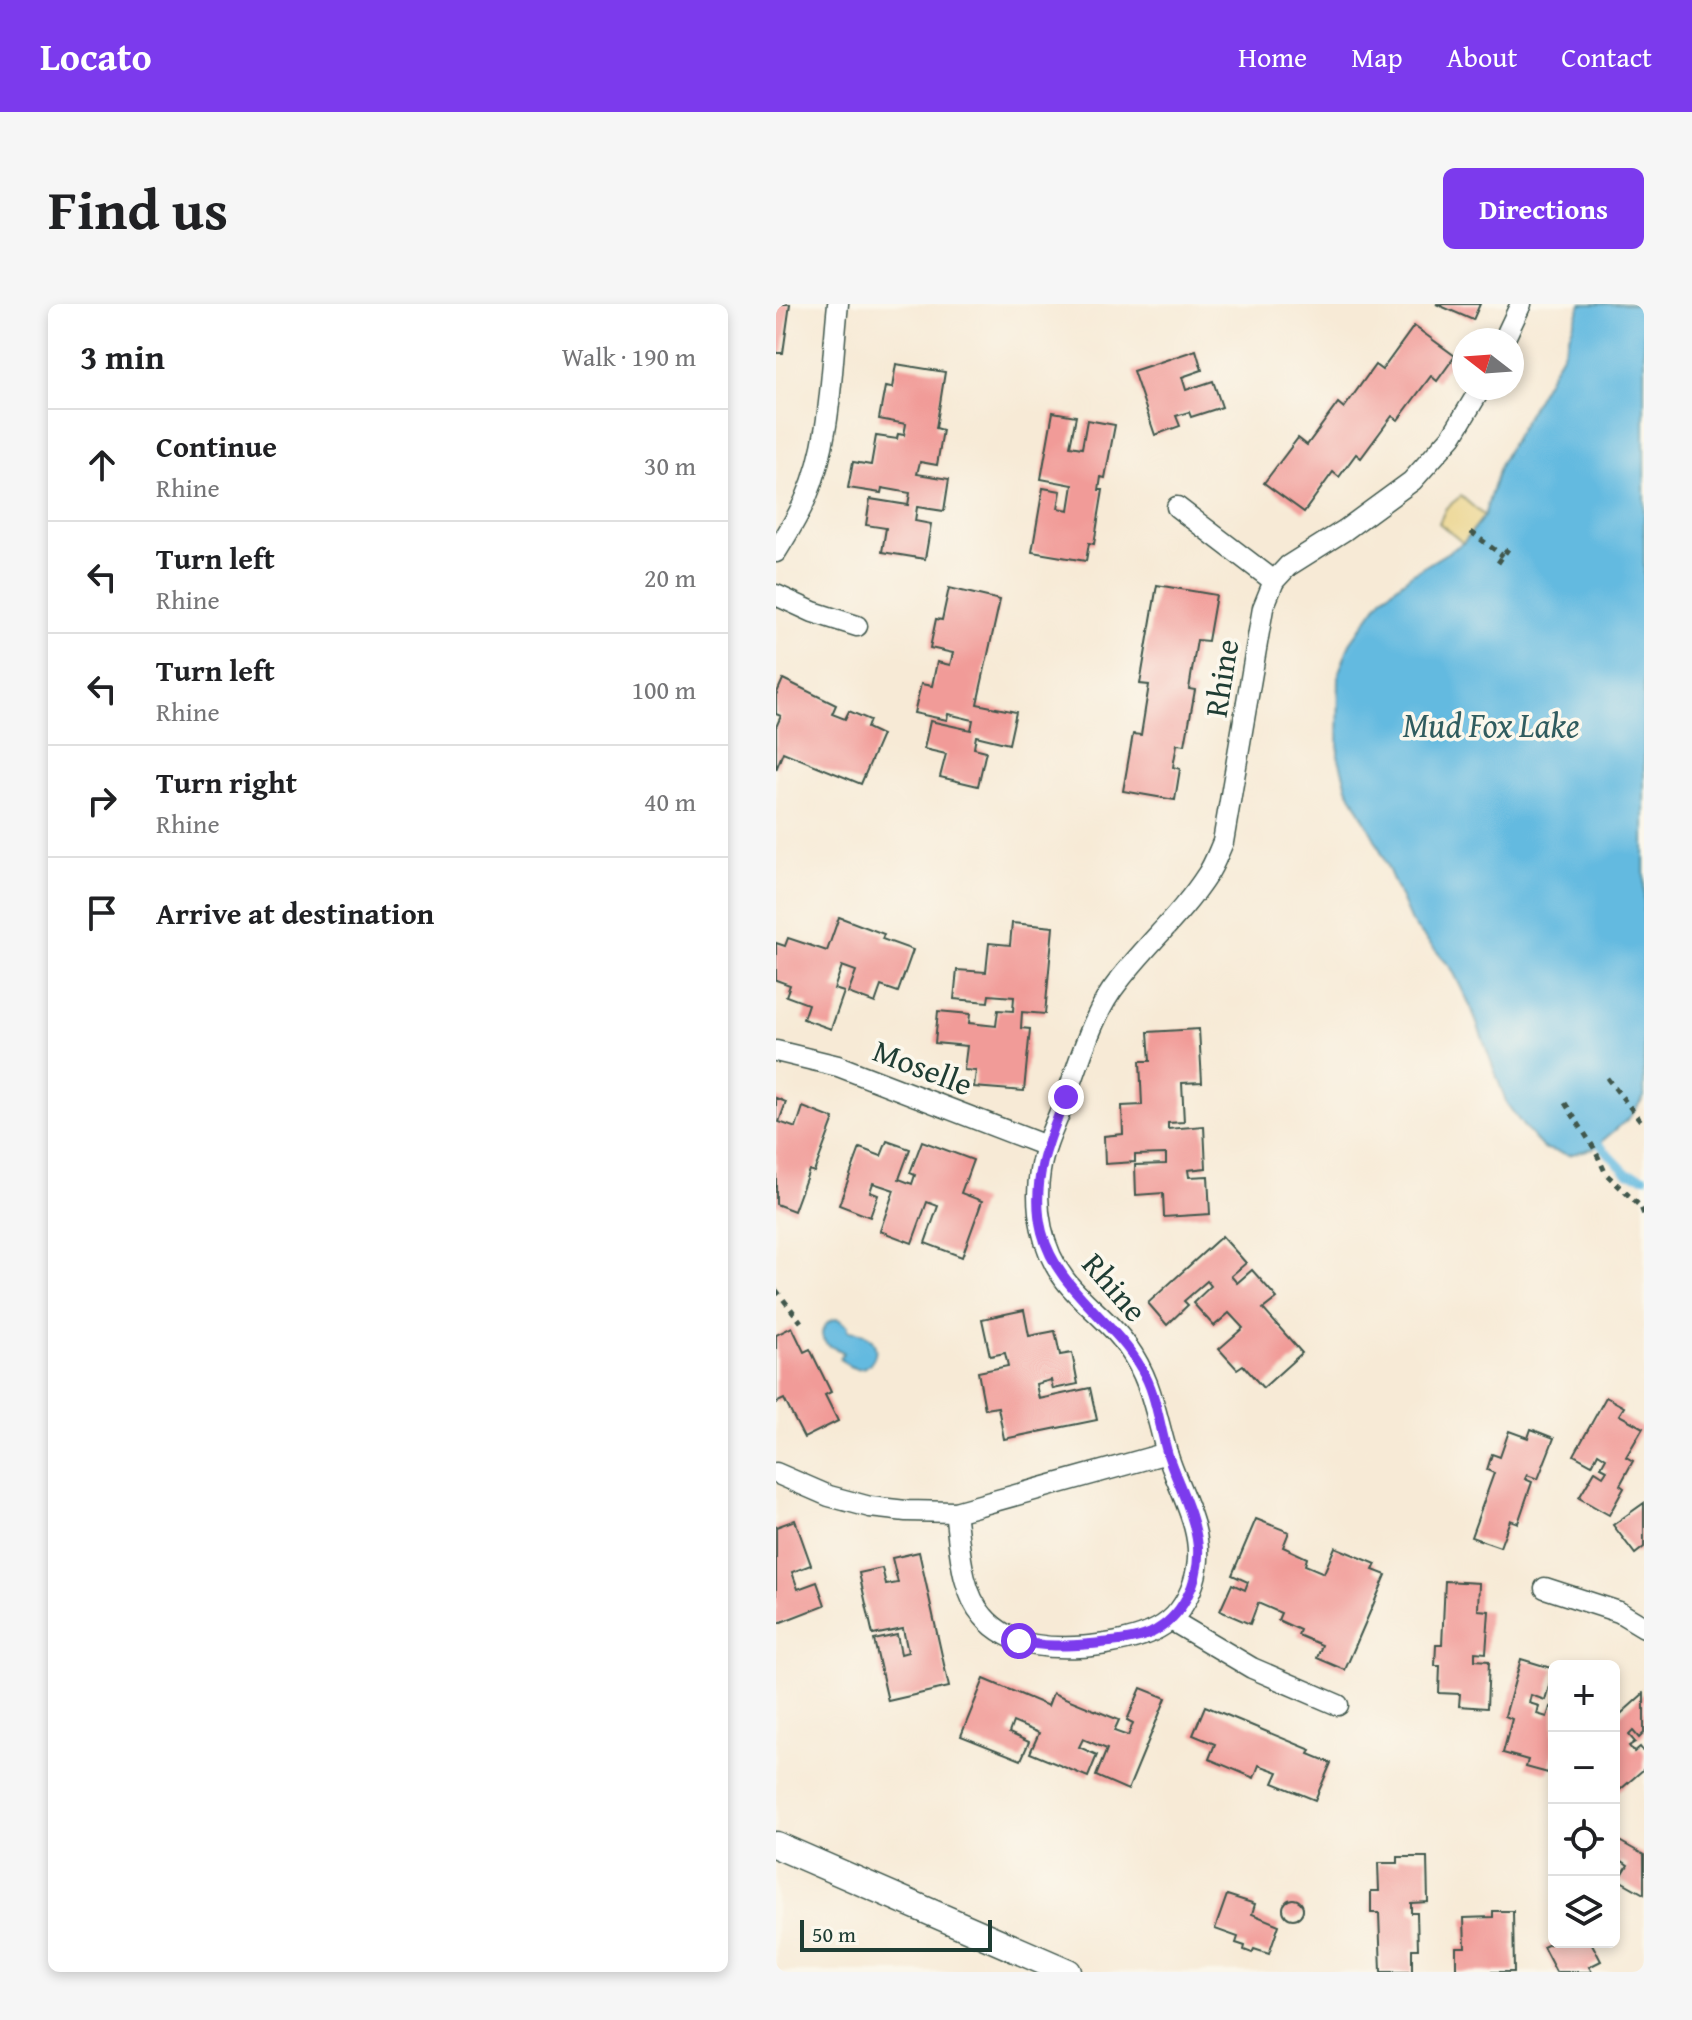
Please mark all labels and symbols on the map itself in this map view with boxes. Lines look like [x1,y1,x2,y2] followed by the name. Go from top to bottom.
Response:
[1452,328,1524,400] north arrow
[1192,636,1250,720] street label: Rhine
[1403,700,1579,749] water label: Mud Fox Lake
[866,1027,980,1107] street label: Moselle
[1048,1079,1084,1115] route end
[1072,1242,1158,1332] street label: Rhine
[1001,1623,1037,1659] route start
[800,1916,992,1952] scale bar

